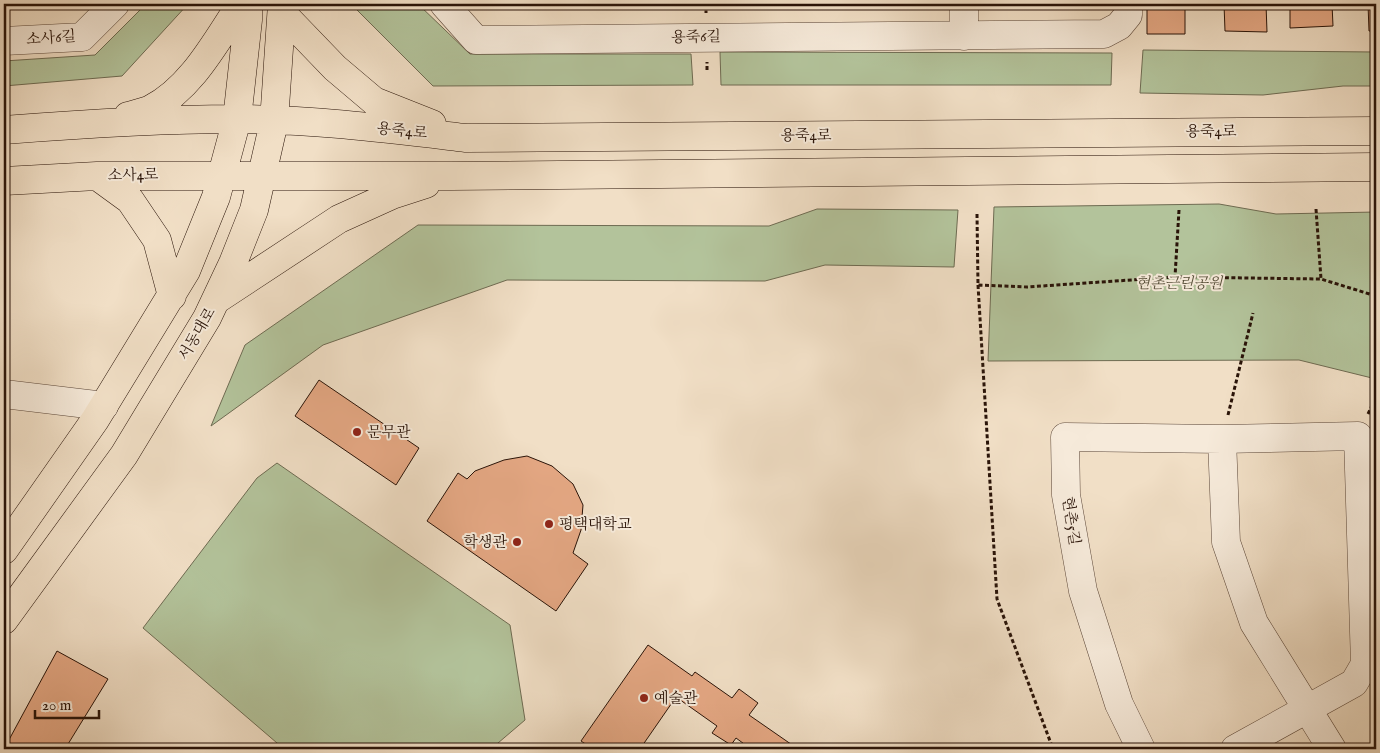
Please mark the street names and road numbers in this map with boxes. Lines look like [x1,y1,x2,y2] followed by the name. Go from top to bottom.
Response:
[25,27,77,49] street label: 소사6길
[671,27,721,47] street label: 용죽6길
[376,119,429,143] street label: 용죽4로
[1186,122,1237,141] street label: 용죽4로
[781,126,832,145] street label: 용죽4로
[107,165,159,185] street label: 소사4로
[174,304,220,364] street label: 서동대로
[1058,495,1084,547] street label: 현촌5길

